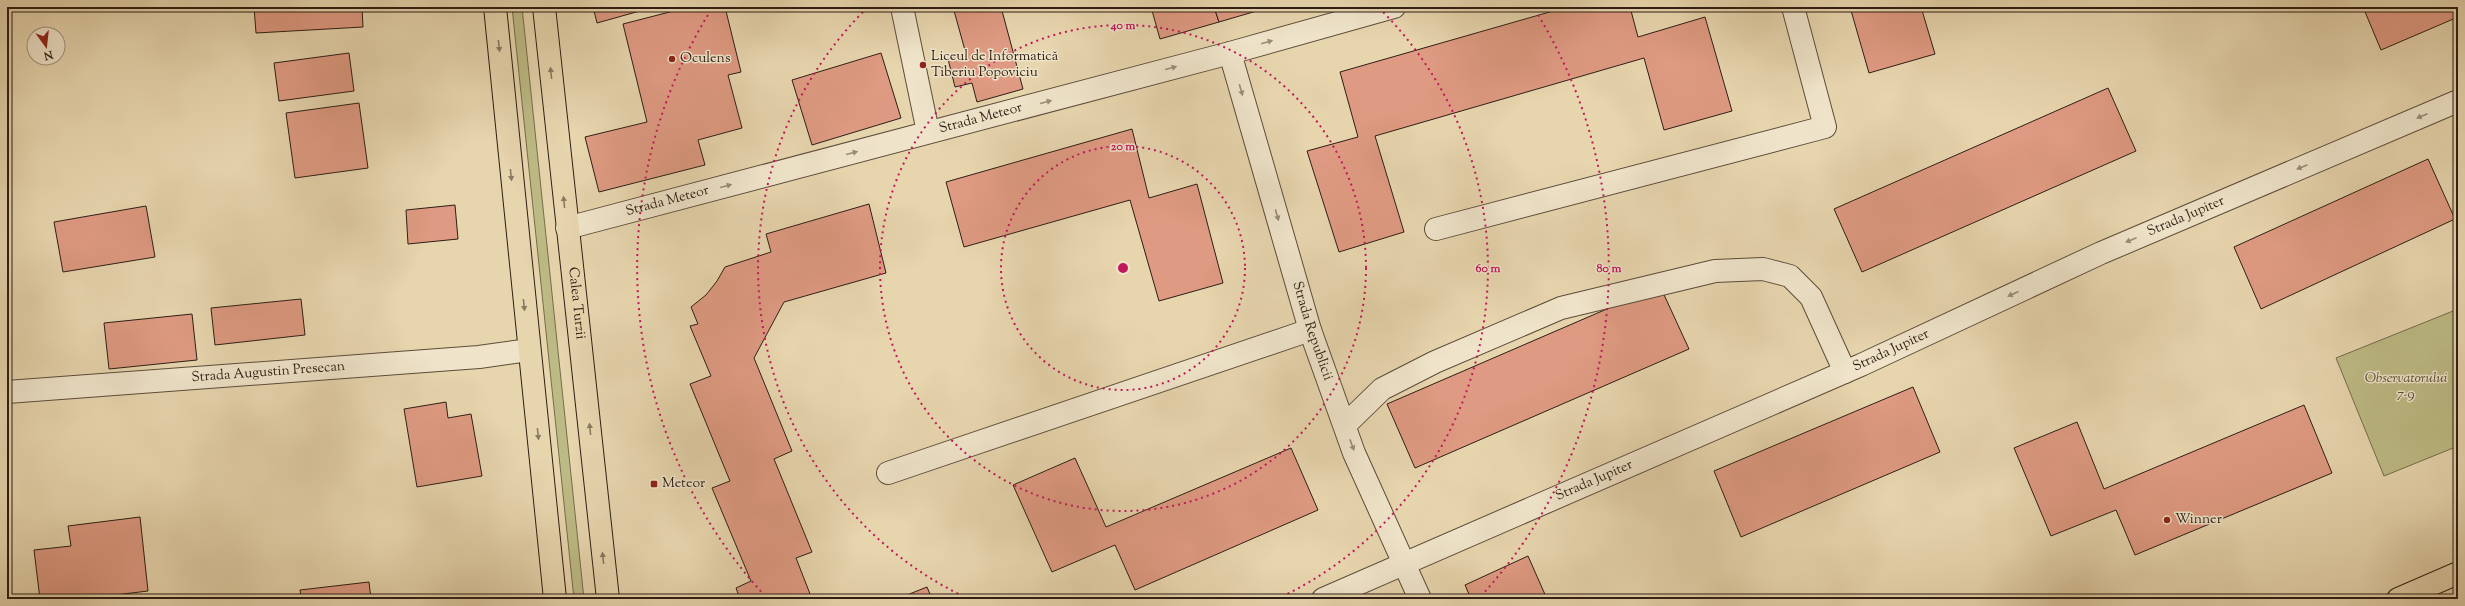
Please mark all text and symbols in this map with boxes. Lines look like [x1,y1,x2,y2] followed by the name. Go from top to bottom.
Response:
[1110,17,1135,35] text: 40 m
[26,26,66,66] north arrow
[1262,39,1274,45] one-way arrow
[495,40,502,52] one-way arrow
[42,46,56,64] text: N
[931,47,1059,83] place label: Liceul de Informatică Tiberiu Popoviciu
[680,49,730,69] place label: Oculens
[667,54,677,64] marker: Oculens
[918,60,928,70] marker: Liceul de Informatică Tiberiu Popoviciu
[1165,65,1177,71] one-way arrow
[548,67,554,79] one-way arrow
[1238,85,1244,97] one-way arrow
[937,98,1025,139] street label: Strada Meteor
[1040,99,1052,105] one-way arrow
[2417,113,2428,119] one-way arrow
[1111,138,1135,156] text: 20 m
[846,150,858,156] one-way arrow
[2296,164,2308,170] one-way arrow
[508,169,515,181] one-way arrow
[624,181,712,222] street label: Strada Meteor
[720,183,732,189] one-way arrow
[2144,191,2229,242] street label: Strada Jupiter
[561,196,567,208] one-way arrow
[1274,210,1280,222] one-way arrow
[2125,237,2137,243] one-way arrow
[1476,260,1500,278] text: 60 m
[1597,260,1621,278] text: 80 m
[1116,261,1130,275] centre of rings
[562,266,590,340] street label: Calea Turzii
[1286,279,1337,384] street label: Strada Republicii
[2007,291,2019,297] one-way arrow
[521,298,528,311] one-way arrow
[1850,324,1933,377] street label: Strada Jupiter
[191,357,346,388] street label: Strada Augustin Presecan
[2365,369,2448,405] park label: Observatorului 7-9
[586,423,593,435] one-way arrow
[535,428,541,440] one-way arrow
[1349,440,1355,452] one-way arrow
[1553,455,1637,507] street label: Strada Jupiter
[662,474,706,494] place label: Meteor
[649,479,659,489] marker: Meteor
[2175,510,2223,530] place label: Winner
[2162,515,2172,525] marker: Winner
[600,552,607,564] one-way arrow

